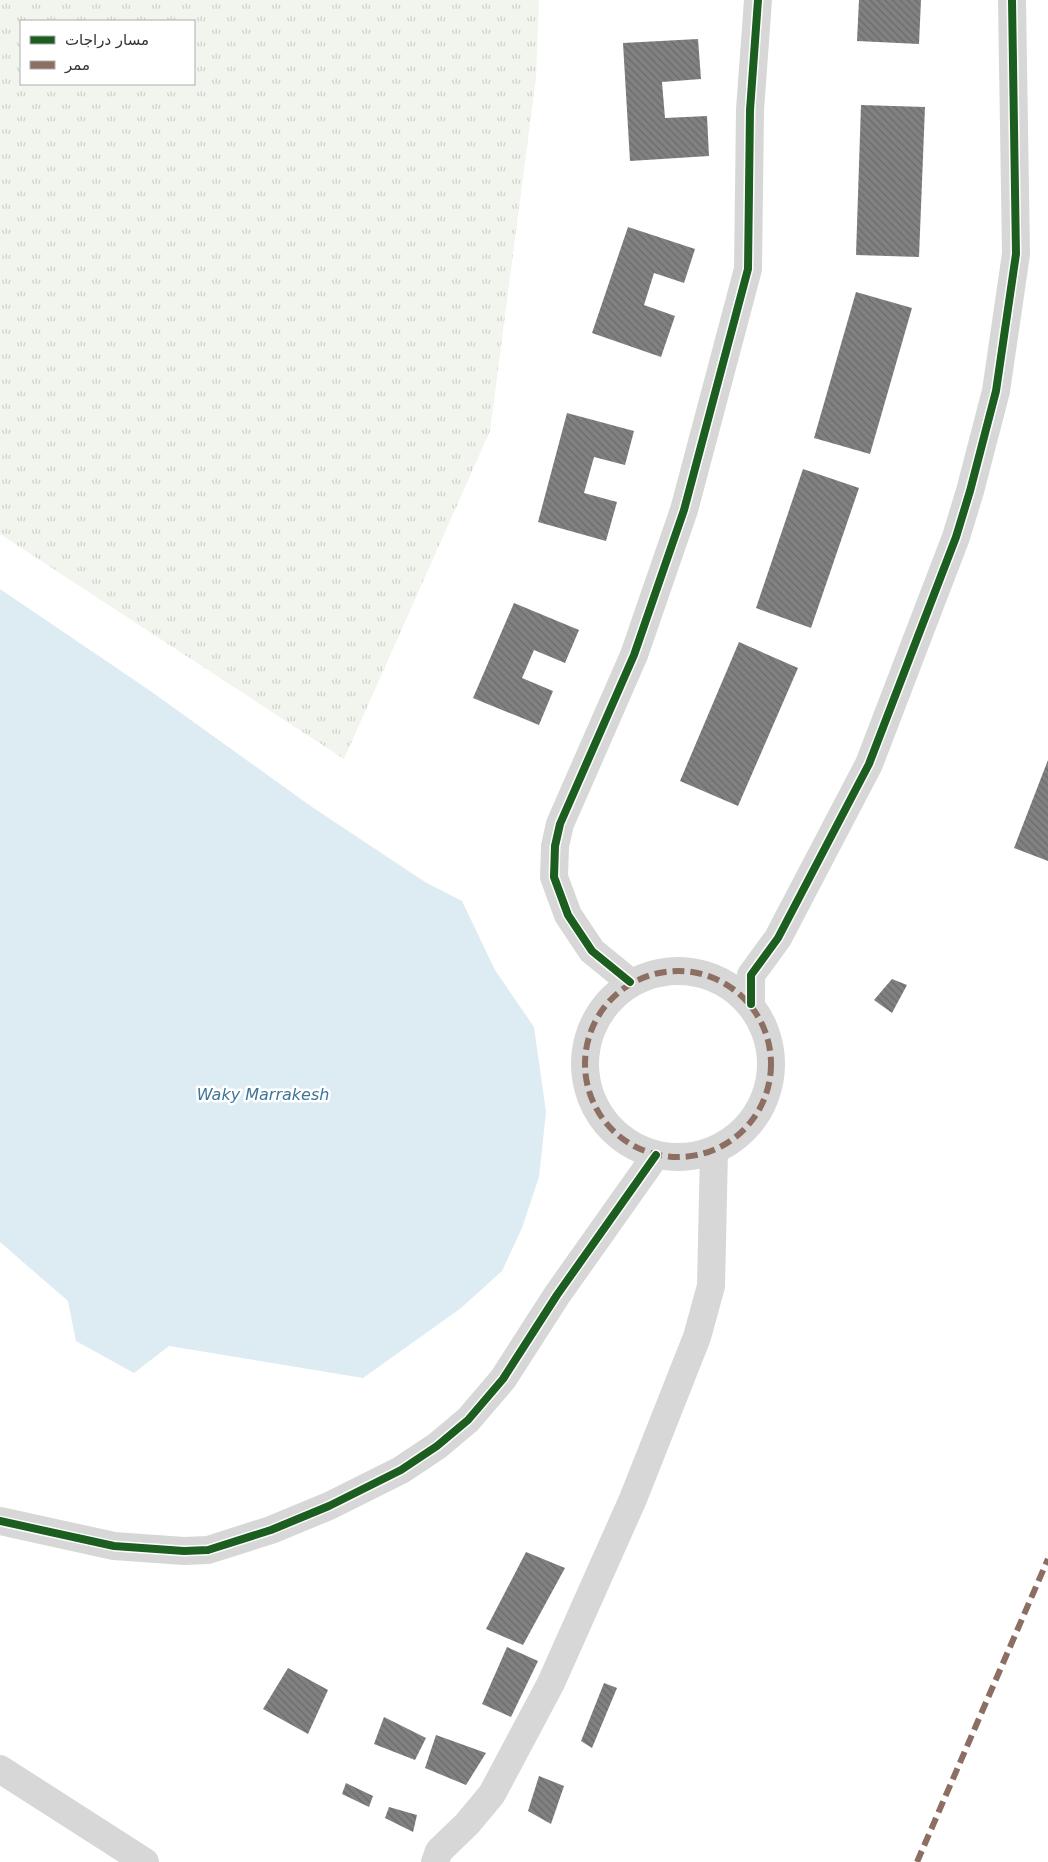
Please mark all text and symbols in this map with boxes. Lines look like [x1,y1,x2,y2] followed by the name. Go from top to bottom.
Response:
[20,20,195,85] legend
[65,31,149,49] text: مسار دراجات
[64,56,90,74] text: ممر
[197,1085,329,1104] water label: Waky Marrakesh

